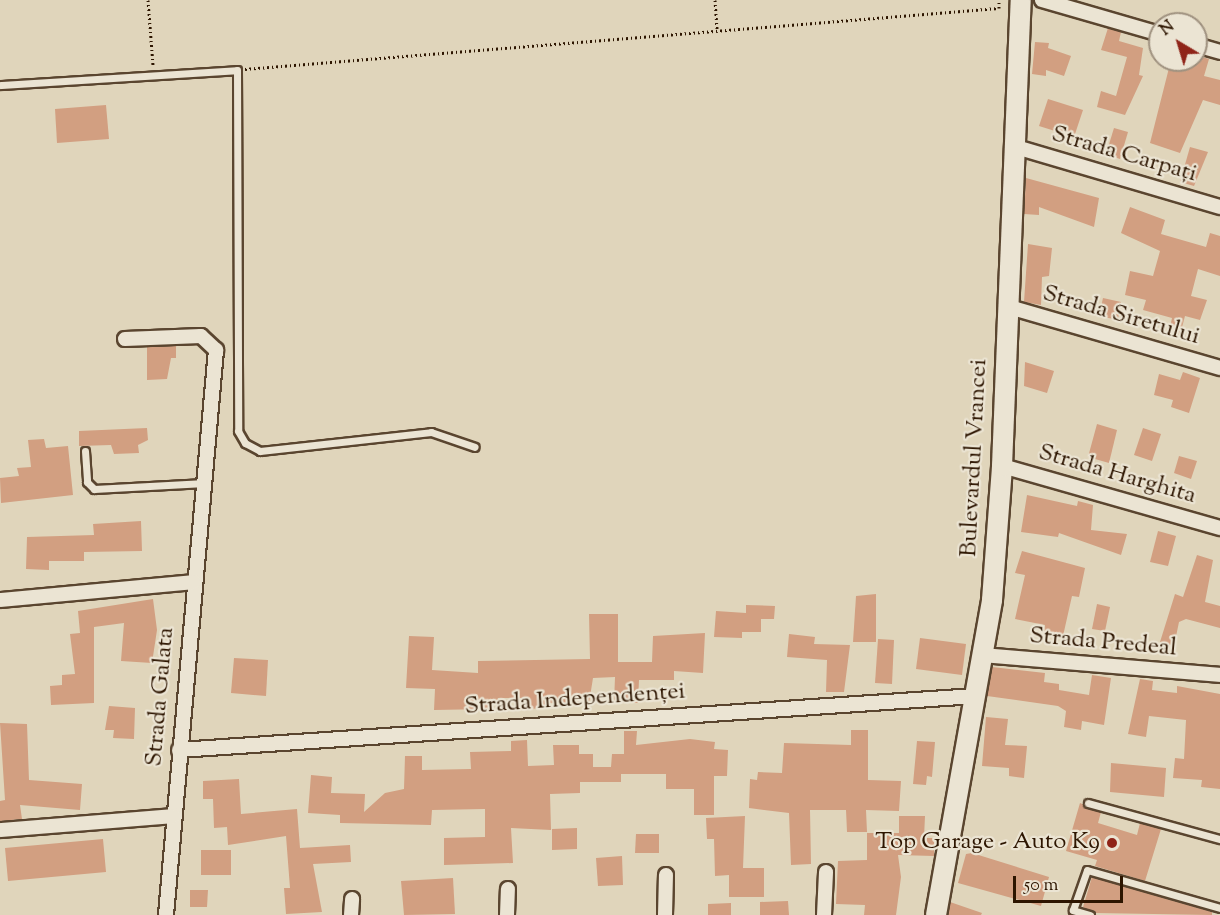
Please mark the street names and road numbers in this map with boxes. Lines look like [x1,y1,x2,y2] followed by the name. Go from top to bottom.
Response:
[1048,121,1200,189] street label: Strada Carpați
[1039,280,1203,352] street label: Strada Siretului
[955,358,995,558] street label: Bulevardul Vrancei
[1035,439,1199,511] street label: Strada Harghita
[1028,622,1178,664] street label: Strada Predeal
[141,626,181,768] street label: Strada Galata
[464,678,686,722] street label: Strada Independenței

